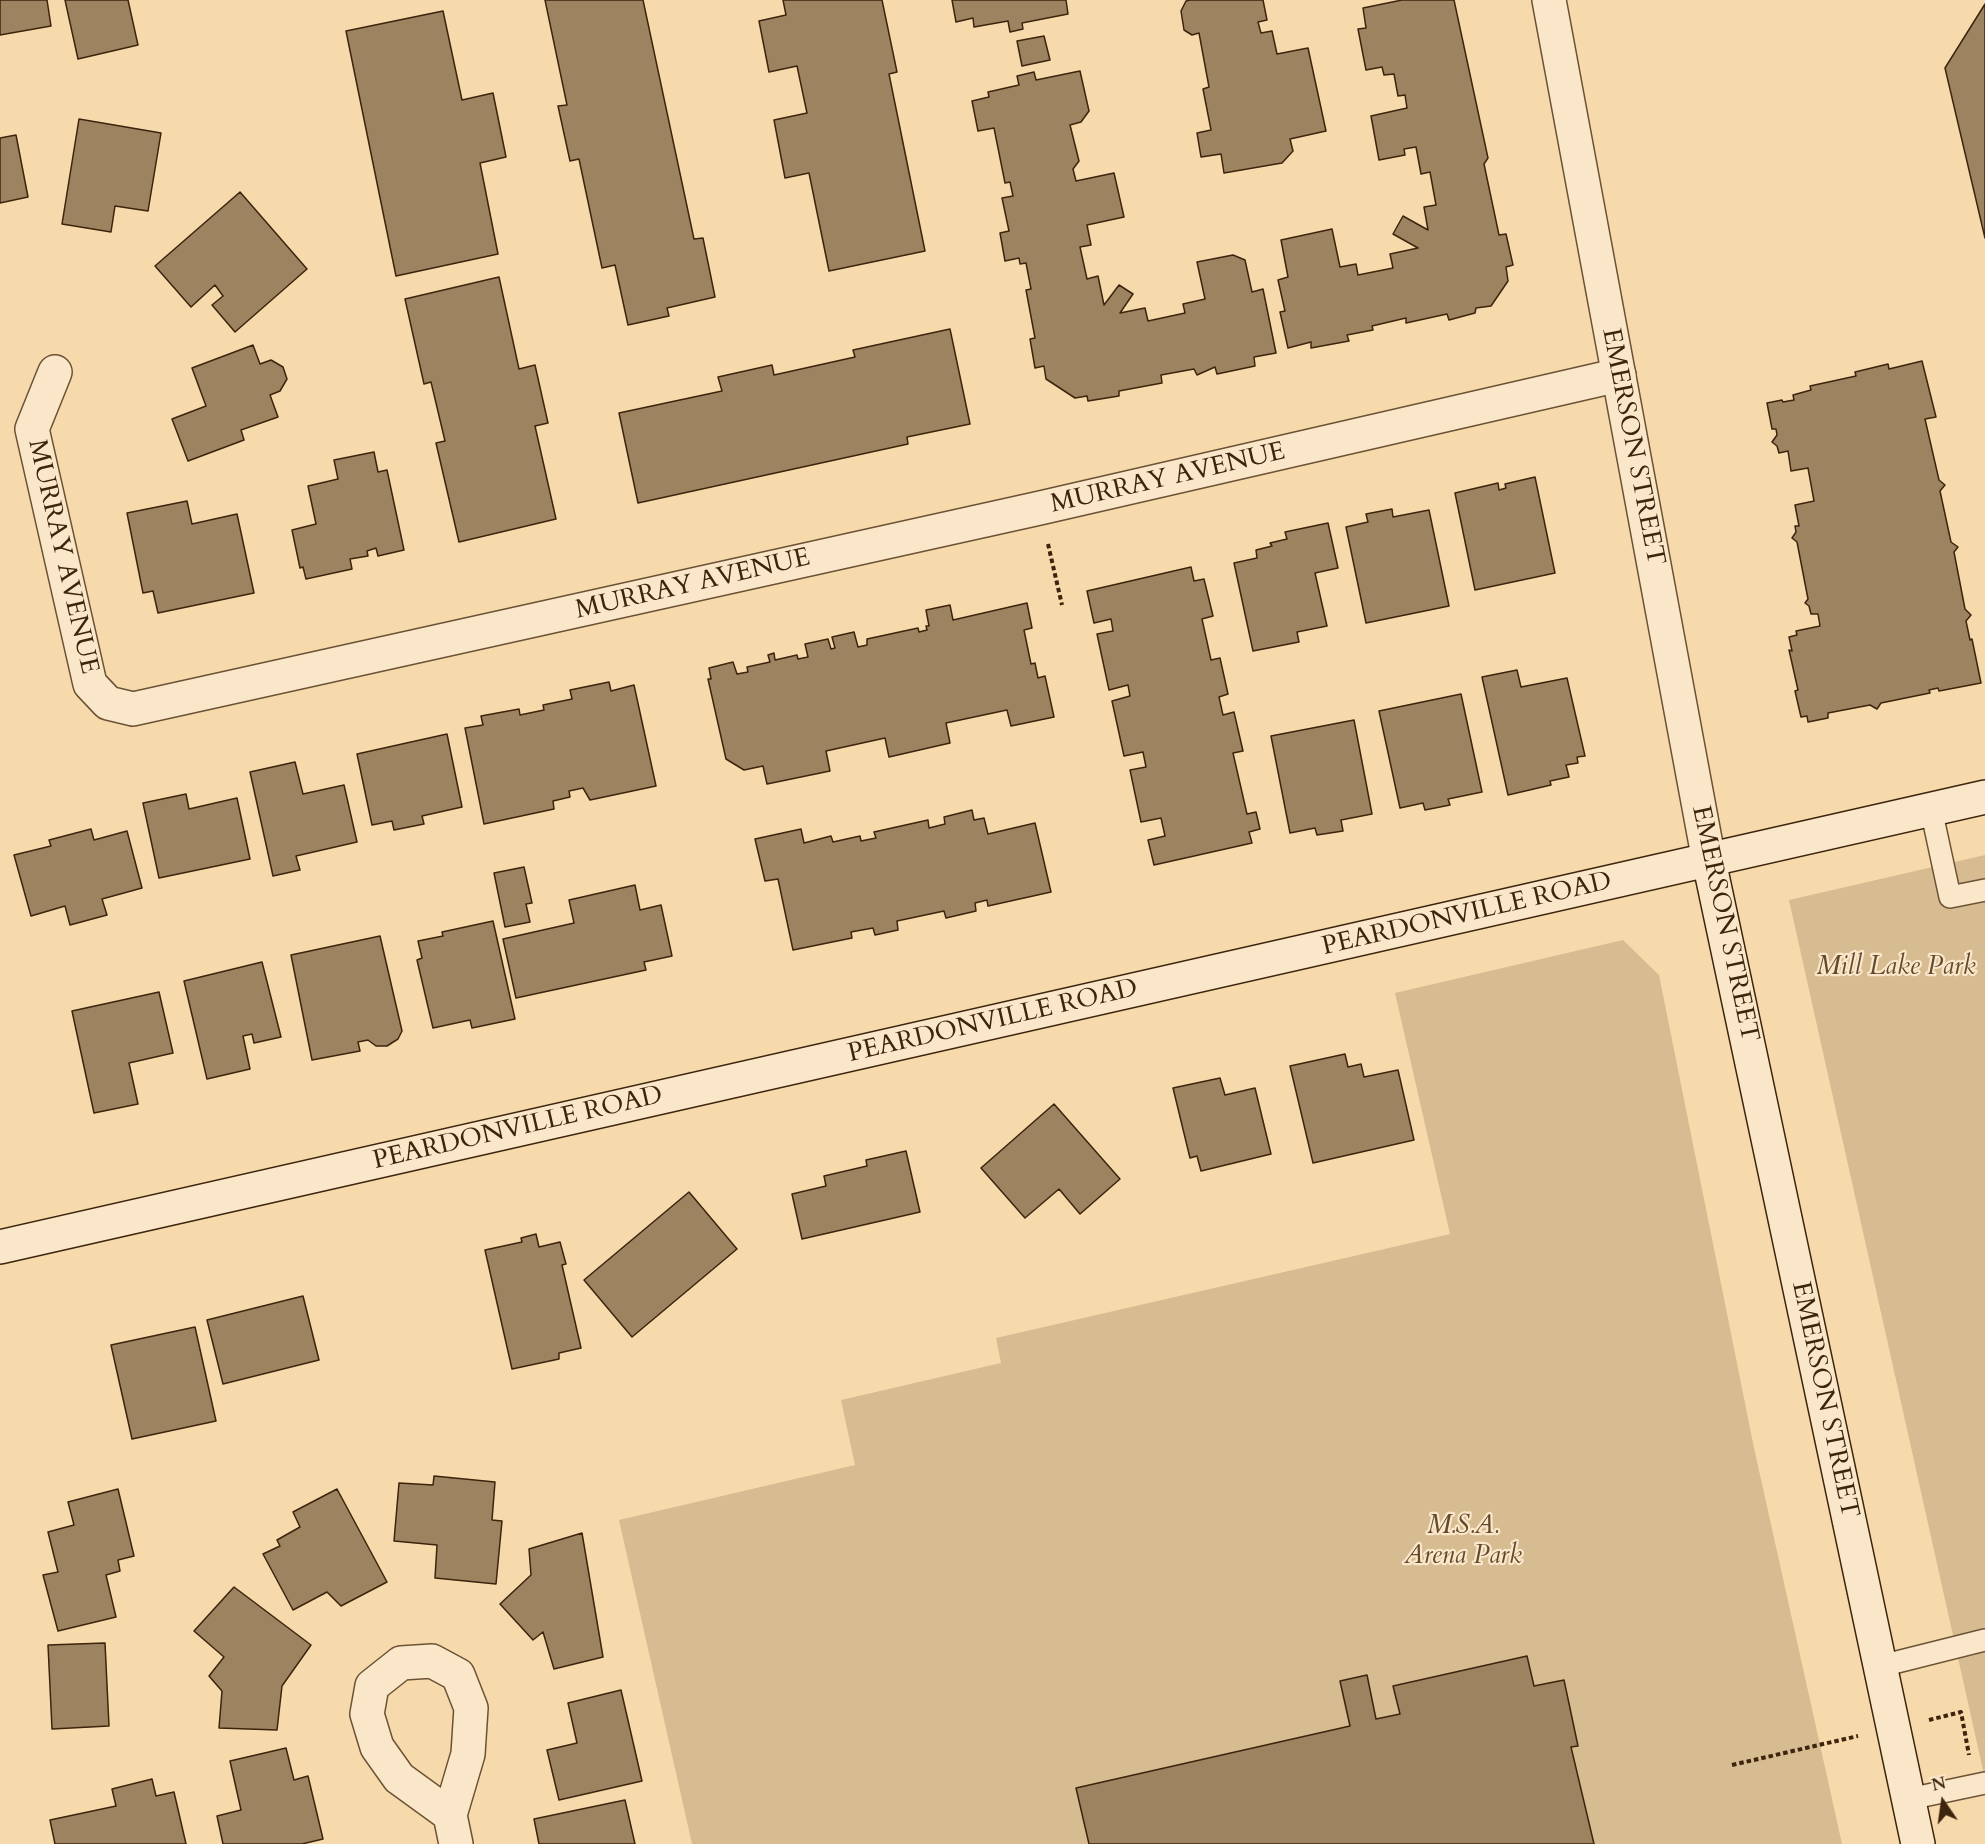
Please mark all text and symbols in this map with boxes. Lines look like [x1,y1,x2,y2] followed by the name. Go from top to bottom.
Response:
[1594,326,1670,568] street label: EMERSON STREET
[20,437,104,677] street label: MURRAY AVENUE
[1048,437,1288,521] street label: MURRAY AVENUE
[573,543,813,627] street label: MURRAY AVENUE
[1684,803,1764,1045] street label: EMERSON STREET
[1319,866,1615,964] street label: PEARDONVILLE ROAD
[1816,952,1976,984] park label: Mill Lake Park
[845,973,1141,1071] street label: PEARDONVILLE ROAD
[370,1080,666,1178] street label: PEARDONVILLE ROAD
[1784,1279,1864,1521] street label: EMERSON STREET
[1404,1511,1522,1572] park label: M.S.A. Arena Park
[1913,1772,1973,1832] north arrow
[1930,1772,1948,1797] text: N

